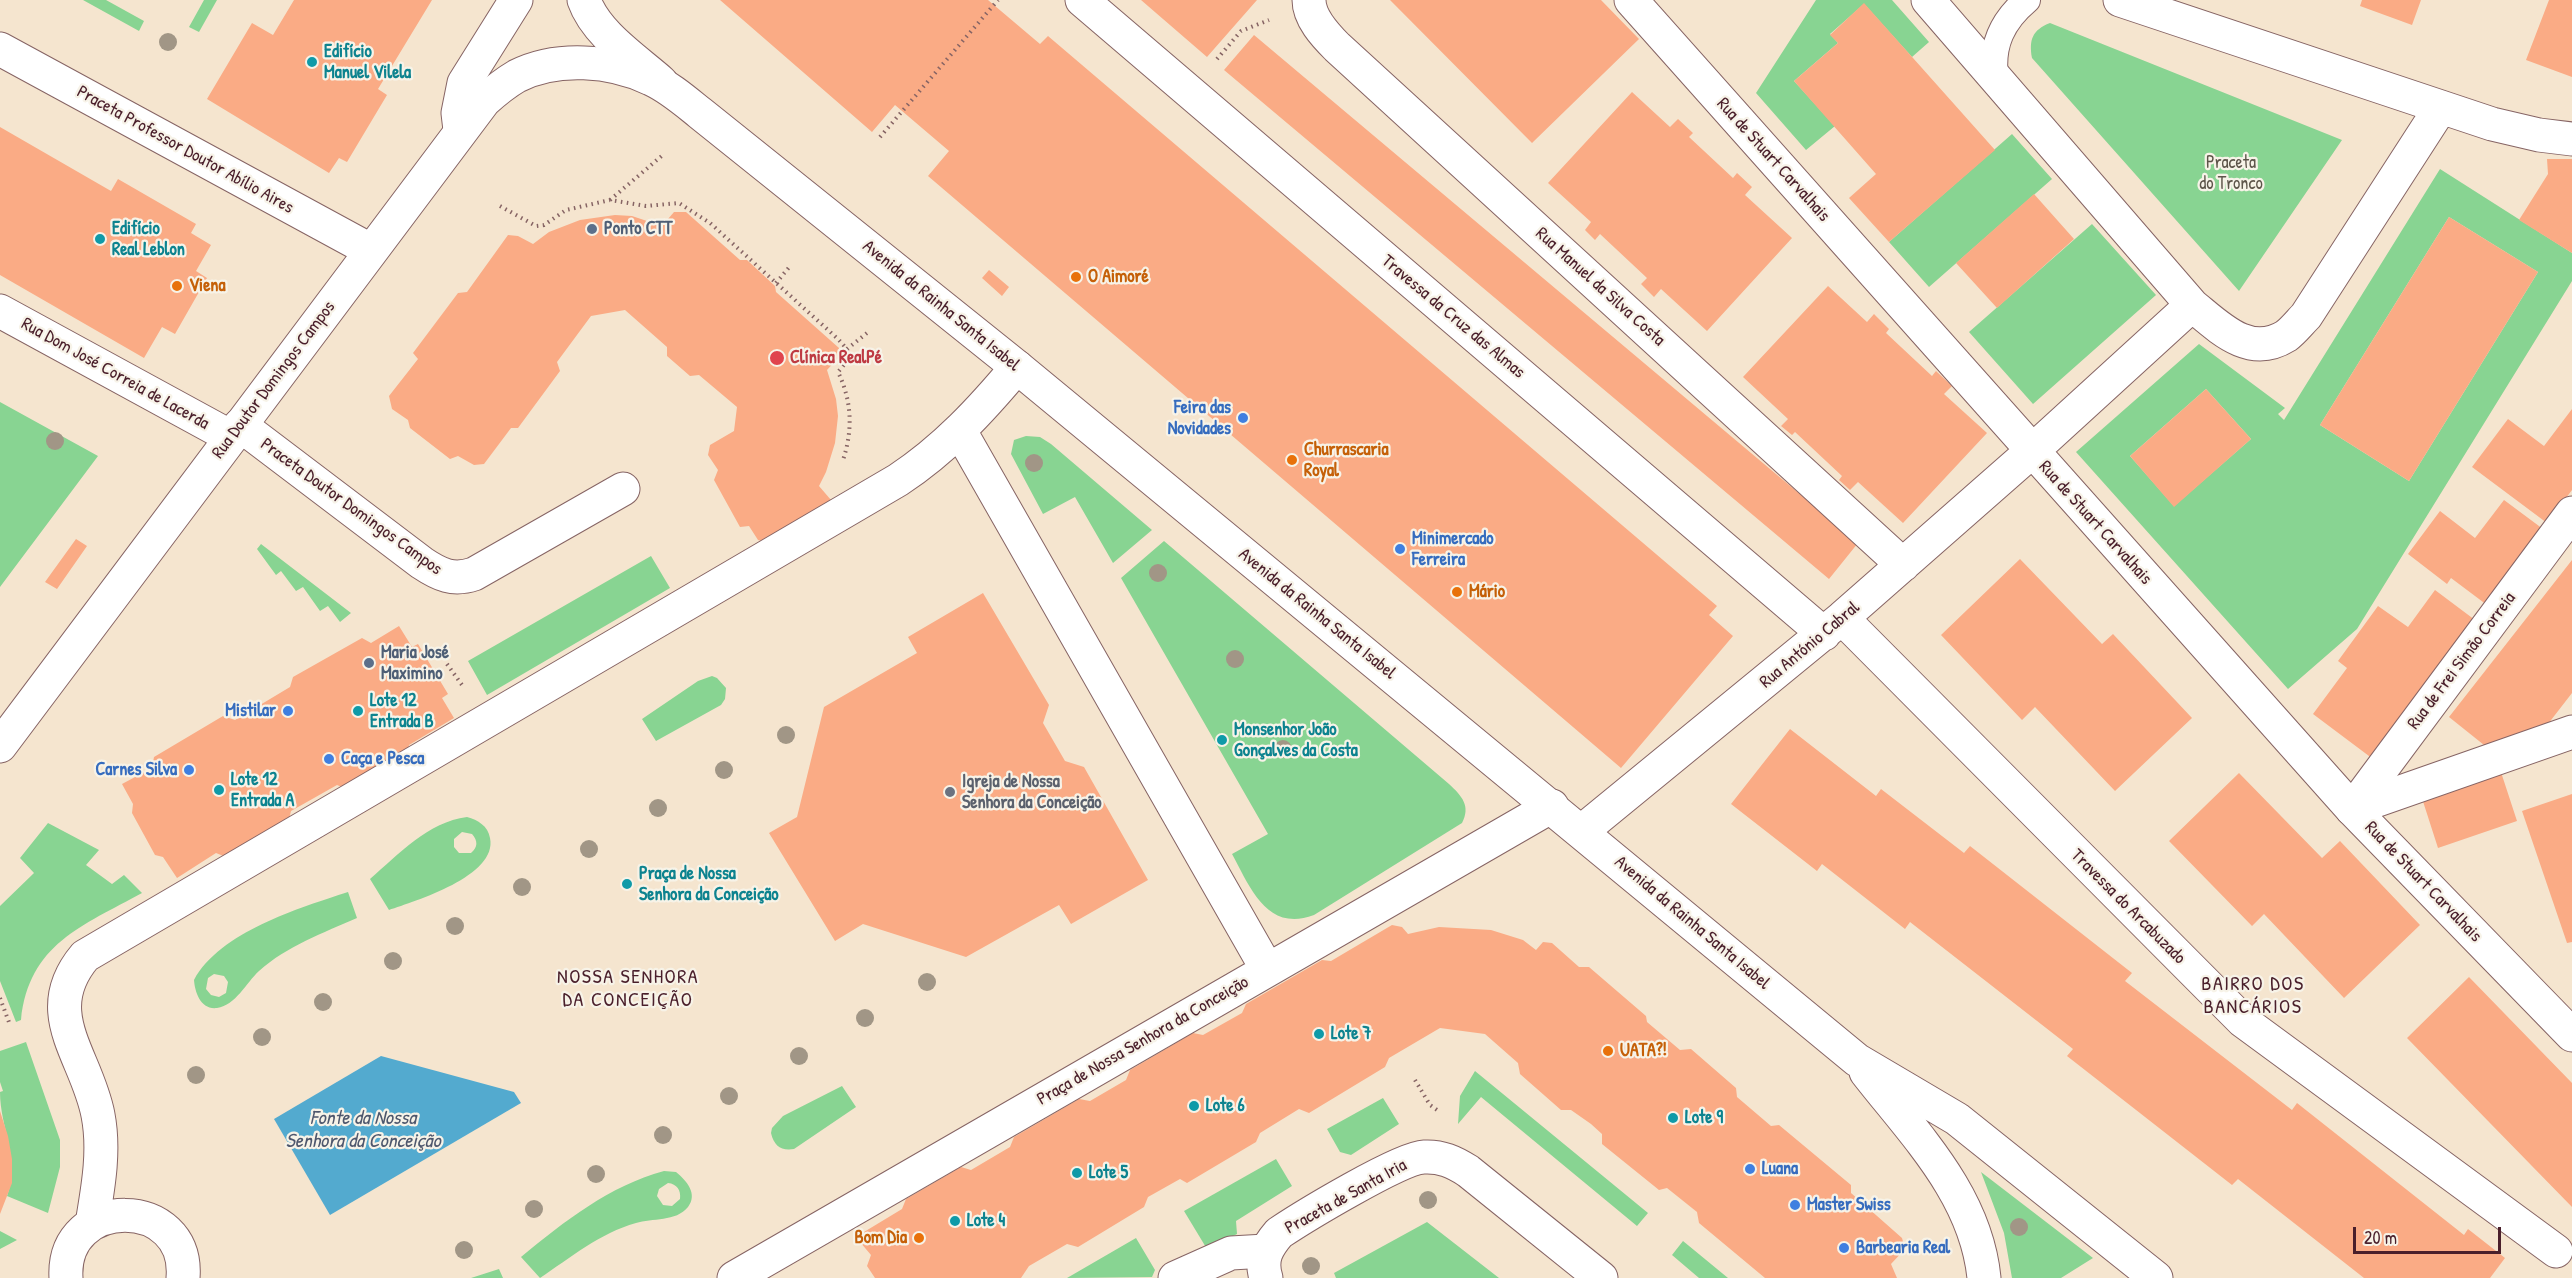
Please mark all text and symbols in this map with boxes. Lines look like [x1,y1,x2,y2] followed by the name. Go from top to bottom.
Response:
[324,41,411,84] place label: Edifício Manuel Vilela
[305,55,319,69] marker: Edifício Manuel Vilela
[73,81,297,219] street label: Praceta Professor Doutor Abílio Aires
[1712,94,1834,226] street label: Rua de Stuart Carvalhais
[2199,152,2263,195] park label: Praceta do Tronco
[112,218,185,260] place label: Edifício Real Leblon
[604,218,672,240] place label: Ponto CTT
[585,222,599,236] marker: Ponto CTT
[1531,223,1669,351] street label: Rua Manuel da Silva Costa
[93,232,107,246] marker: Edifício Real Leblon
[858,236,1024,376] street label: Avenida da Rainha Santa Isabel
[1377,251,1529,383] street label: Travessa da Cruz das Almas
[1088,266,1149,288] place label: O Aimoré
[1069,270,1083,284] marker: O Aimoré
[189,275,226,297] place label: Viena
[170,279,184,293] marker: Viena
[208,297,340,463] street label: Rua Doutor Domingos Campos
[17,313,213,435] street label: Rua Dom José Correia de Lacerda
[790,347,882,369] place label: Clínica RealPé
[768,349,786,367] marker: Clínica RealPé
[1168,397,1231,440] place label: Feira das Novidades
[1236,411,1250,425] marker: Feira das Novidades
[256,434,446,580] street label: Praceta Doutor Domingos Campos
[1304,439,1389,482] place label: Churrascaria Royal
[1285,453,1299,467] marker: Churrascaria Royal
[2034,457,2156,589] street label: Rua de Stuart Carvalhais
[1412,528,1494,570] place label: Minimercado Ferreira
[1393,542,1407,556] marker: Minimercado Ferreira
[1234,544,1400,684] street label: Avenida da Rainha Santa Isabel
[1469,581,1505,603] place label: Mário
[1450,585,1464,599] marker: Mário
[2403,588,2521,734] street label: Rua de Frei Simão Correia
[1756,597,1864,693] street label: Rua António Cabral
[381,642,449,684] place label: Maria José Maximino
[362,656,376,670] marker: Maria José Maximino
[370,690,434,732] place label: Lote 12 Entrada B
[225,700,276,722] place label: Mistilar
[281,704,295,718] marker: Mistilar
[351,704,365,718] marker: Lote 12 Entrada B
[1234,719,1358,762] place label: Monsenhor João Gonçalves da Costa
[1215,733,1229,747] marker: Monsenhor João Gonçalves da Costa
[341,748,424,770] place label: Caça e Pesca
[322,752,336,766] marker: Caça e Pesca
[95,759,177,781] place label: Carnes Silva
[182,763,196,777] marker: Carnes Silva
[231,769,294,812] place label: Lote 12 Entrada A
[962,771,1101,814] place label: Igreja de Nossa Senhora da Conceição
[212,783,226,797] marker: Lote 12 Entrada A
[943,785,957,799] marker: Igreja de Nossa Senhora da Conceição
[2360,817,2486,947] street label: Rua de Stuart Carvalhais
[2066,845,2190,969] street label: Travessa do Arcabuzado
[1610,852,1774,994] street label: Avenida da Rainha Santa Isabel
[639,863,778,906] place label: Praça de Nossa Senhora da Conceição
[620,877,634,891] marker: Praça de Nossa Senhora da Conceição
[557,966,699,1013] district label: NOSSA SENHORA DA CONCEIÇÃO
[1033,972,1253,1110] street label: Praça de Nossa Senhora da Conceição
[2201,973,2305,1020] district label: BAIRRO DOS BANCÁRIOS
[1331,1023,1371,1045] place label: Lote 7
[1312,1027,1326,1041] marker: Lote 7
[1620,1040,1667,1062] place label: UATA?!
[1601,1044,1615,1058] marker: UATA?!
[1206,1095,1245,1117] place label: Lote 6
[1187,1099,1201,1113] marker: Lote 6
[286,1107,440,1154] water label: Fonte da Nossa Senhora da Conceição
[1685,1107,1723,1129] place label: Lote 9
[1666,1111,1680,1125] marker: Lote 9
[1281,1155,1411,1239] street label: Praceta de Santa Iria
[1762,1158,1798,1180] place label: Luana
[1089,1162,1128,1184] place label: Lote 5
[1743,1162,1757,1176] marker: Luana
[1070,1166,1084,1180] marker: Lote 5
[1807,1194,1891,1216] place label: Master Swiss
[1788,1198,1802,1212] marker: Master Swiss
[967,1210,1005,1232] place label: Lote 4
[948,1214,962,1228] marker: Lote 4
[2356,1215,2504,1253] scale bar
[2364,1225,2397,1250] text: 20 m
[855,1227,907,1249] place label: Bom Dia
[912,1231,926,1245] marker: Bom Dia
[1856,1237,1950,1259] place label: Barbearia Real
[1837,1241,1851,1255] marker: Barbearia Real

